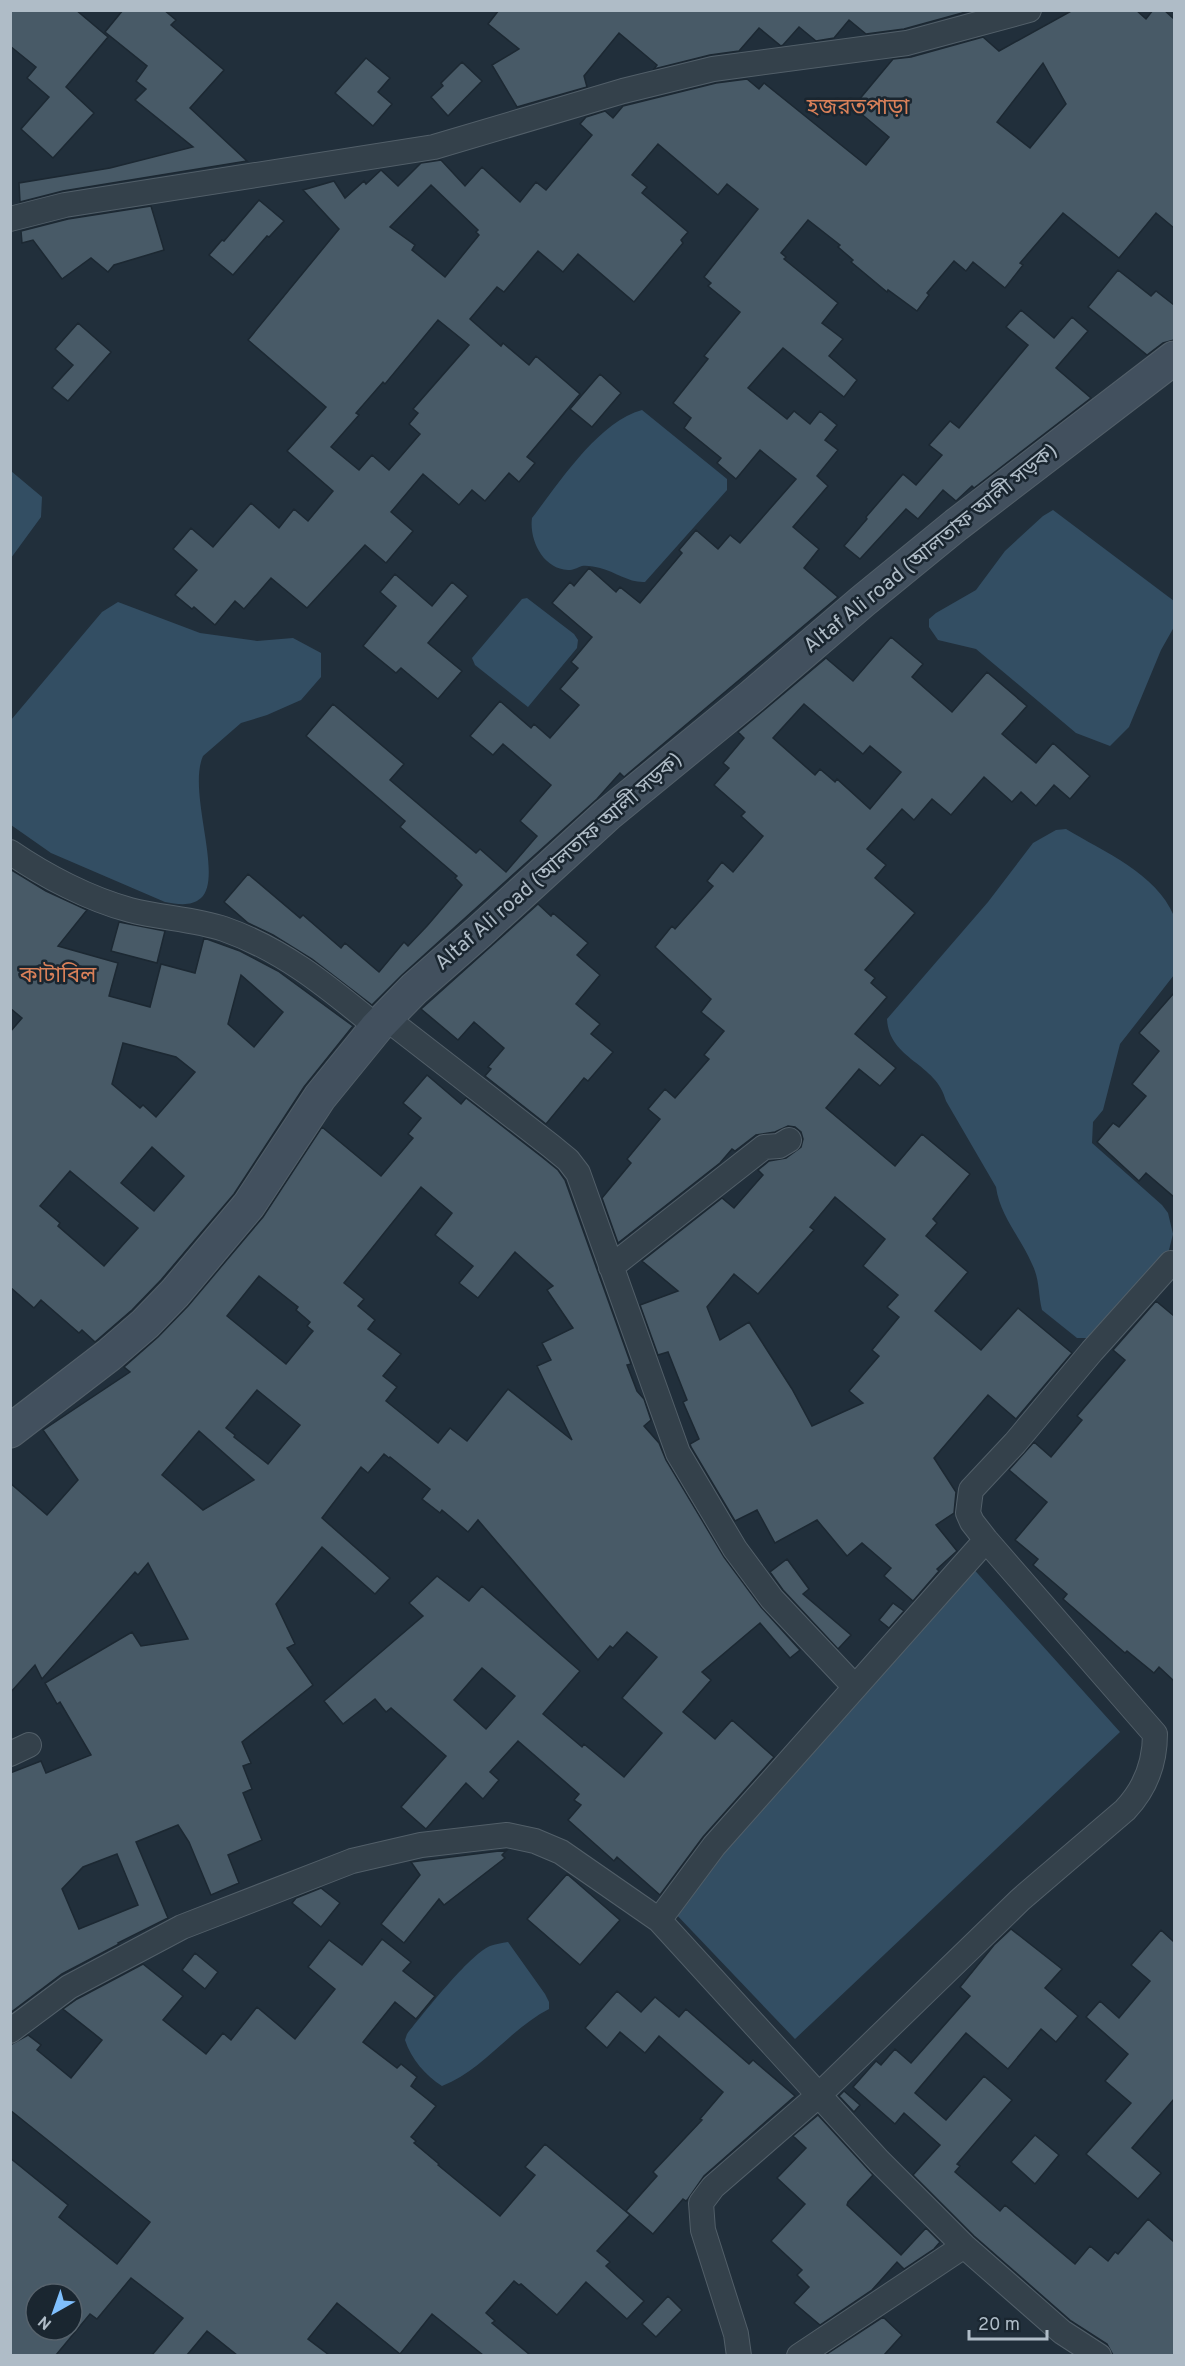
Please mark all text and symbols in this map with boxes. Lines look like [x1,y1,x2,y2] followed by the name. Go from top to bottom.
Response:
[806,95,910,122] district label: হজরতপাড়া
[798,438,1064,660] street label: Altaf Ali road (আলতাফ আলী সড়ক)
[430,747,688,977] street label: Altaf Ali road (আলতাফ আলী সড়ক)
[19,962,97,990] district label: কাটাবিল
[24,2282,84,2342] north arrow
[969,2303,1047,2341] scale bar
[35,2311,56,2333] text: N
[978,2314,1020,2337] text: 20 m

